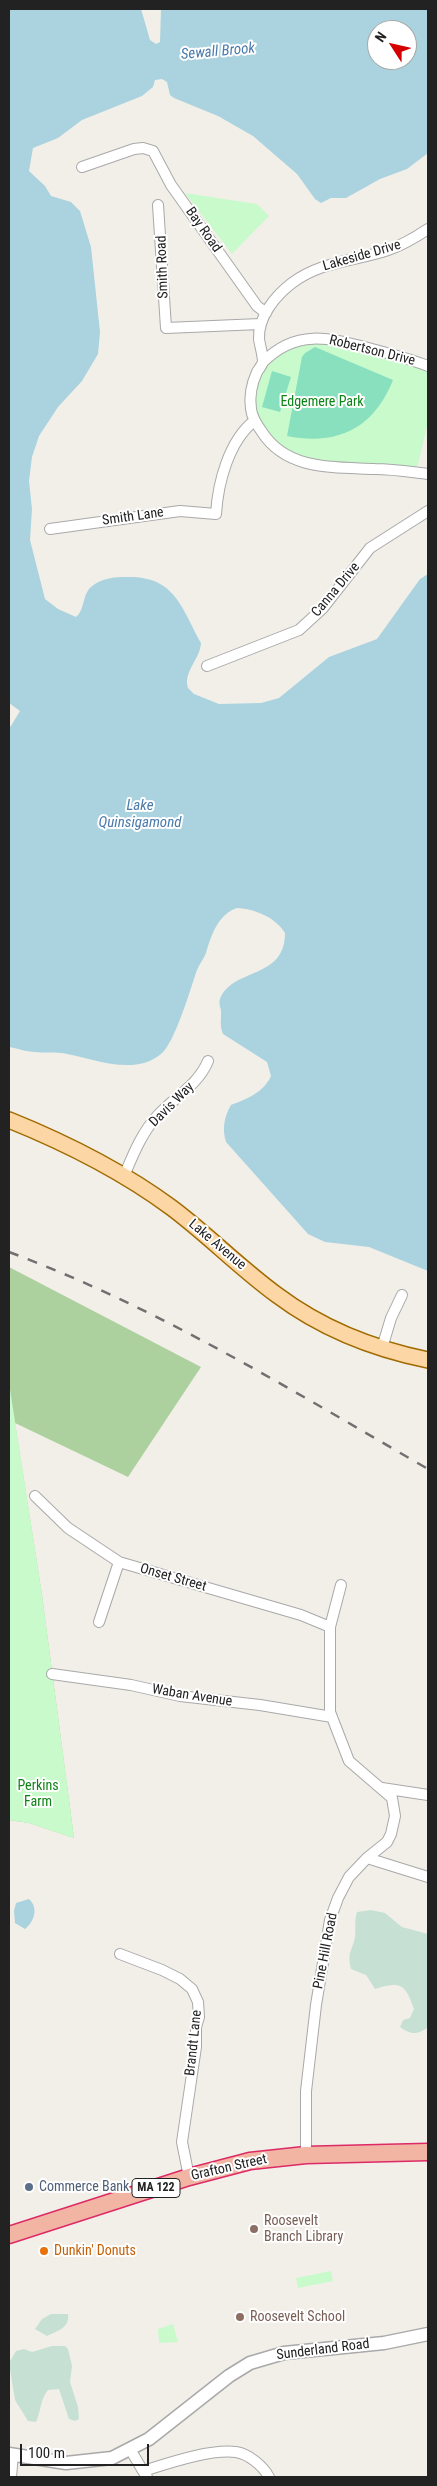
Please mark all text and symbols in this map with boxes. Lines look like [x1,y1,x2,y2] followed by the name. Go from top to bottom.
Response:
[367,20,417,70] north arrow
[372,29,390,45] text: N
[180,40,256,64] water label: Sewall Brook
[181,204,225,256] street label: Bay Road
[154,235,172,299] street label: Smith Road
[321,237,403,275] street label: Lakeside Drive
[327,332,417,370] street label: Robertson Drive
[280,394,364,410] park label: Edgemere Park
[101,504,165,530] street label: Smith Lane
[308,559,364,621] street label: Canna Drive
[99,797,181,832] water label: Lake Quinsigamond
[146,1079,198,1131] street label: Davis Way
[185,1216,249,1274] street label: Lake Avenue
[138,1561,208,1595] street label: Onset Street
[151,1681,233,1711] street label: Waban Avenue
[17,1778,59,1810] park label: Perkins Farm
[310,1912,342,1990] street label: Pine Hill Road
[182,2009,206,2077] street label: Brandt Lane
[189,2151,269,2185] street label: Grafton Street
[132,2178,180,2198] road number: MA 122
[39,2179,129,2195] place label: Commerce Bank
[23,2181,35,2193] marker: Commerce Bank
[264,2213,343,2246] place label: Roosevelt Branch Library
[248,2223,260,2235] marker: Roosevelt Branch Library
[54,2243,136,2259] place label: Dunkin' Donuts
[38,2245,50,2257] marker: Dunkin' Donuts
[250,2309,345,2325] place label: Roosevelt School
[234,2311,246,2323] marker: Roosevelt School
[276,2336,370,2364] street label: Sunderland Road
[22,2434,151,2466] scale bar
[28,2444,65,2462] text: 100 m

